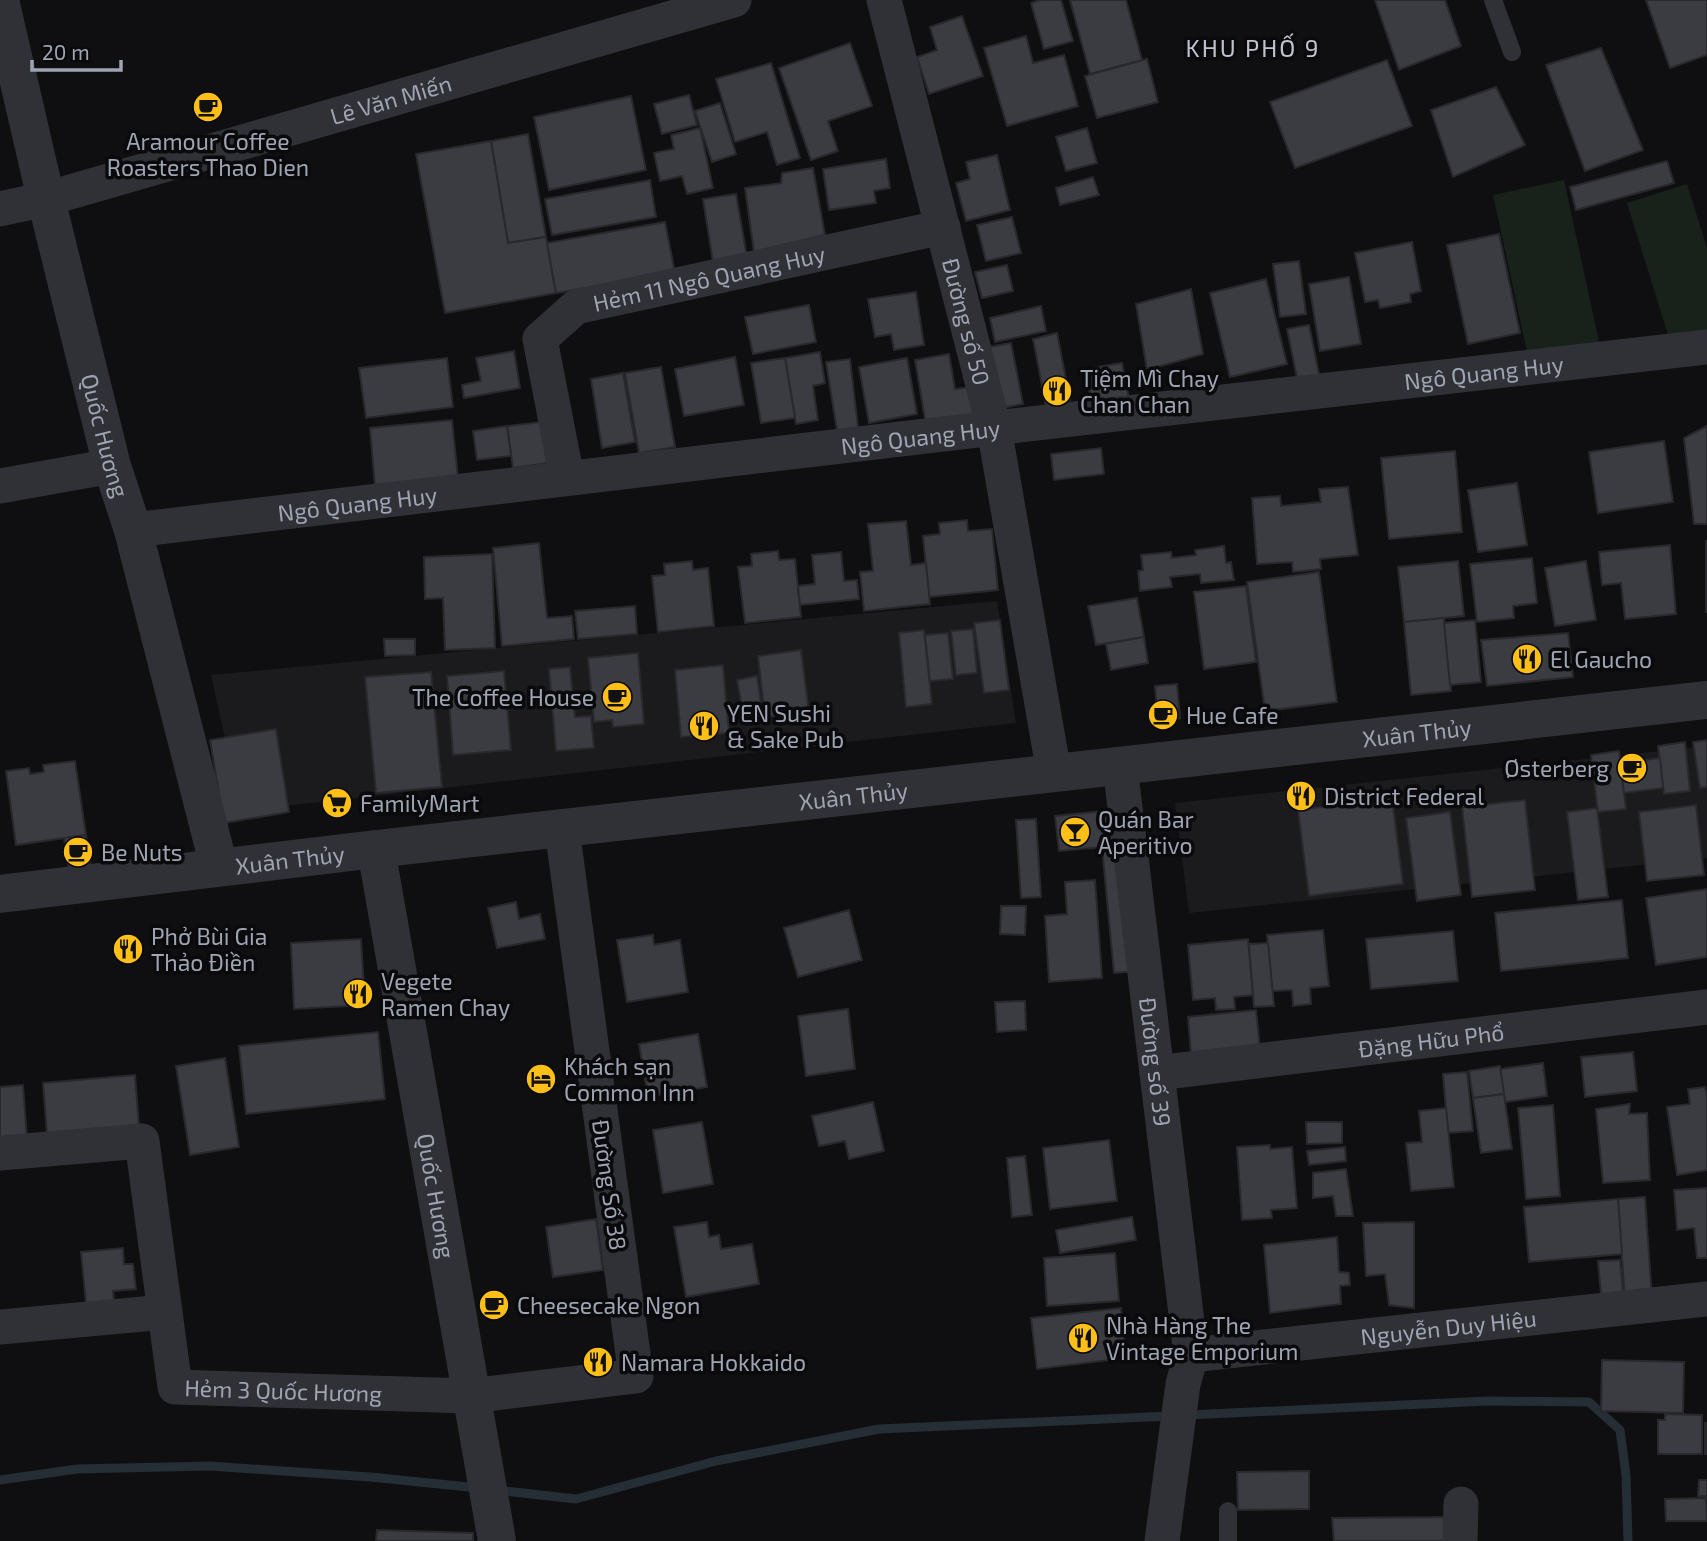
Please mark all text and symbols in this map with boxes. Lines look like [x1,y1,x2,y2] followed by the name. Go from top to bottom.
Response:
[32,28,121,72] scale bar
[1186,32,1320,62] district label: KHU PHỐ 9
[42,39,90,64] text: 20 m
[327,68,455,130] street label: Lê Văn Miến
[191,90,225,124] cafe icon: Aramour Coffee Roasters Thao Dien
[107,127,309,181] place label: Aramour Coffee Roasters Thao Dien
[590,239,828,317] street label: Hẻm 11 Ngô Quang Huy
[937,255,996,388] street label: Đường số 50
[1403,349,1565,395] street label: Ngô Quang Huy
[1080,364,1219,418] place label: Tiệm Mì Chay Chan Chan
[76,371,135,501] street label: Quốc Hương
[1040,374,1074,408] restaurant icon: Tiệm Mì Chay Chan Chan
[839,413,1002,460] street label: Ngô Quang Huy
[276,480,439,527] street label: Ngô Quang Huy
[1510,642,1544,676] restaurant icon: El Gaucho
[1550,645,1652,673] place label: El Gaucho
[600,680,634,714] cafe icon: The Coffee House
[412,683,594,711] place label: The Coffee House
[1146,698,1180,732] cafe icon: Hue Cafe
[727,699,844,753] place label: YEN Sushi & Sake Pub
[1186,701,1279,729] place label: Hue Cafe
[687,709,721,743] restaurant icon: YEN Sushi & Sake Pub
[1361,712,1473,753] street label: Xuân Thủy
[1615,751,1649,785] cafe icon: Østerberg
[1504,754,1609,782] place label: Østerberg
[797,776,909,816] street label: Xuân Thủy
[1284,779,1318,813] restaurant icon: District Federal
[1324,782,1484,810] place label: District Federal
[320,786,354,820] supermarket icon: FamilyMart
[360,789,480,817] place label: FamilyMart
[1098,805,1194,859] place label: Quán Bar Aperitivo
[1058,815,1092,849] bar icon: Quán Bar Aperitivo
[61,835,95,869] cafe icon: Be Nuts
[101,838,183,866] place label: Be Nuts
[234,839,346,880] street label: Xuân Thủy
[151,922,267,976] place label: Phở Bùi Gia Thảo Điền
[111,932,145,966] restaurant icon: Phở Bùi Gia Thảo Điền
[381,967,510,1021] place label: Vegete Ramen Chay
[341,977,375,1011] restaurant icon: Vegete Ramen Chay
[1134,996,1177,1128] street label: Đường số 39
[1356,1017,1506,1063] street label: Đặng Hữu Phổ
[564,1052,695,1106] place label: Khách sạn Common Inn
[524,1062,558,1096] hotel icon: Khách sạn Common Inn
[587,1118,633,1252] street label: Đường Số 38
[412,1131,461,1261] street label: Quốc Hương
[477,1288,511,1322] cafe icon: Cheesecake Ngon
[517,1291,700,1319] place label: Cheesecake Ngon
[1359,1304,1538,1351] street label: Nguyễn Duy Hiệu
[1106,1311,1298,1365] place label: Nhà Hàng The Vintage Emporium
[1066,1321,1100,1355] restaurant icon: Nhà Hàng The Vintage Emporium
[581,1345,615,1379] restaurant icon: Namara Hokkaido
[621,1348,806,1376] place label: Namara Hokkaido
[184,1373,383,1407] street label: Hẻm 3 Quốc Hương

